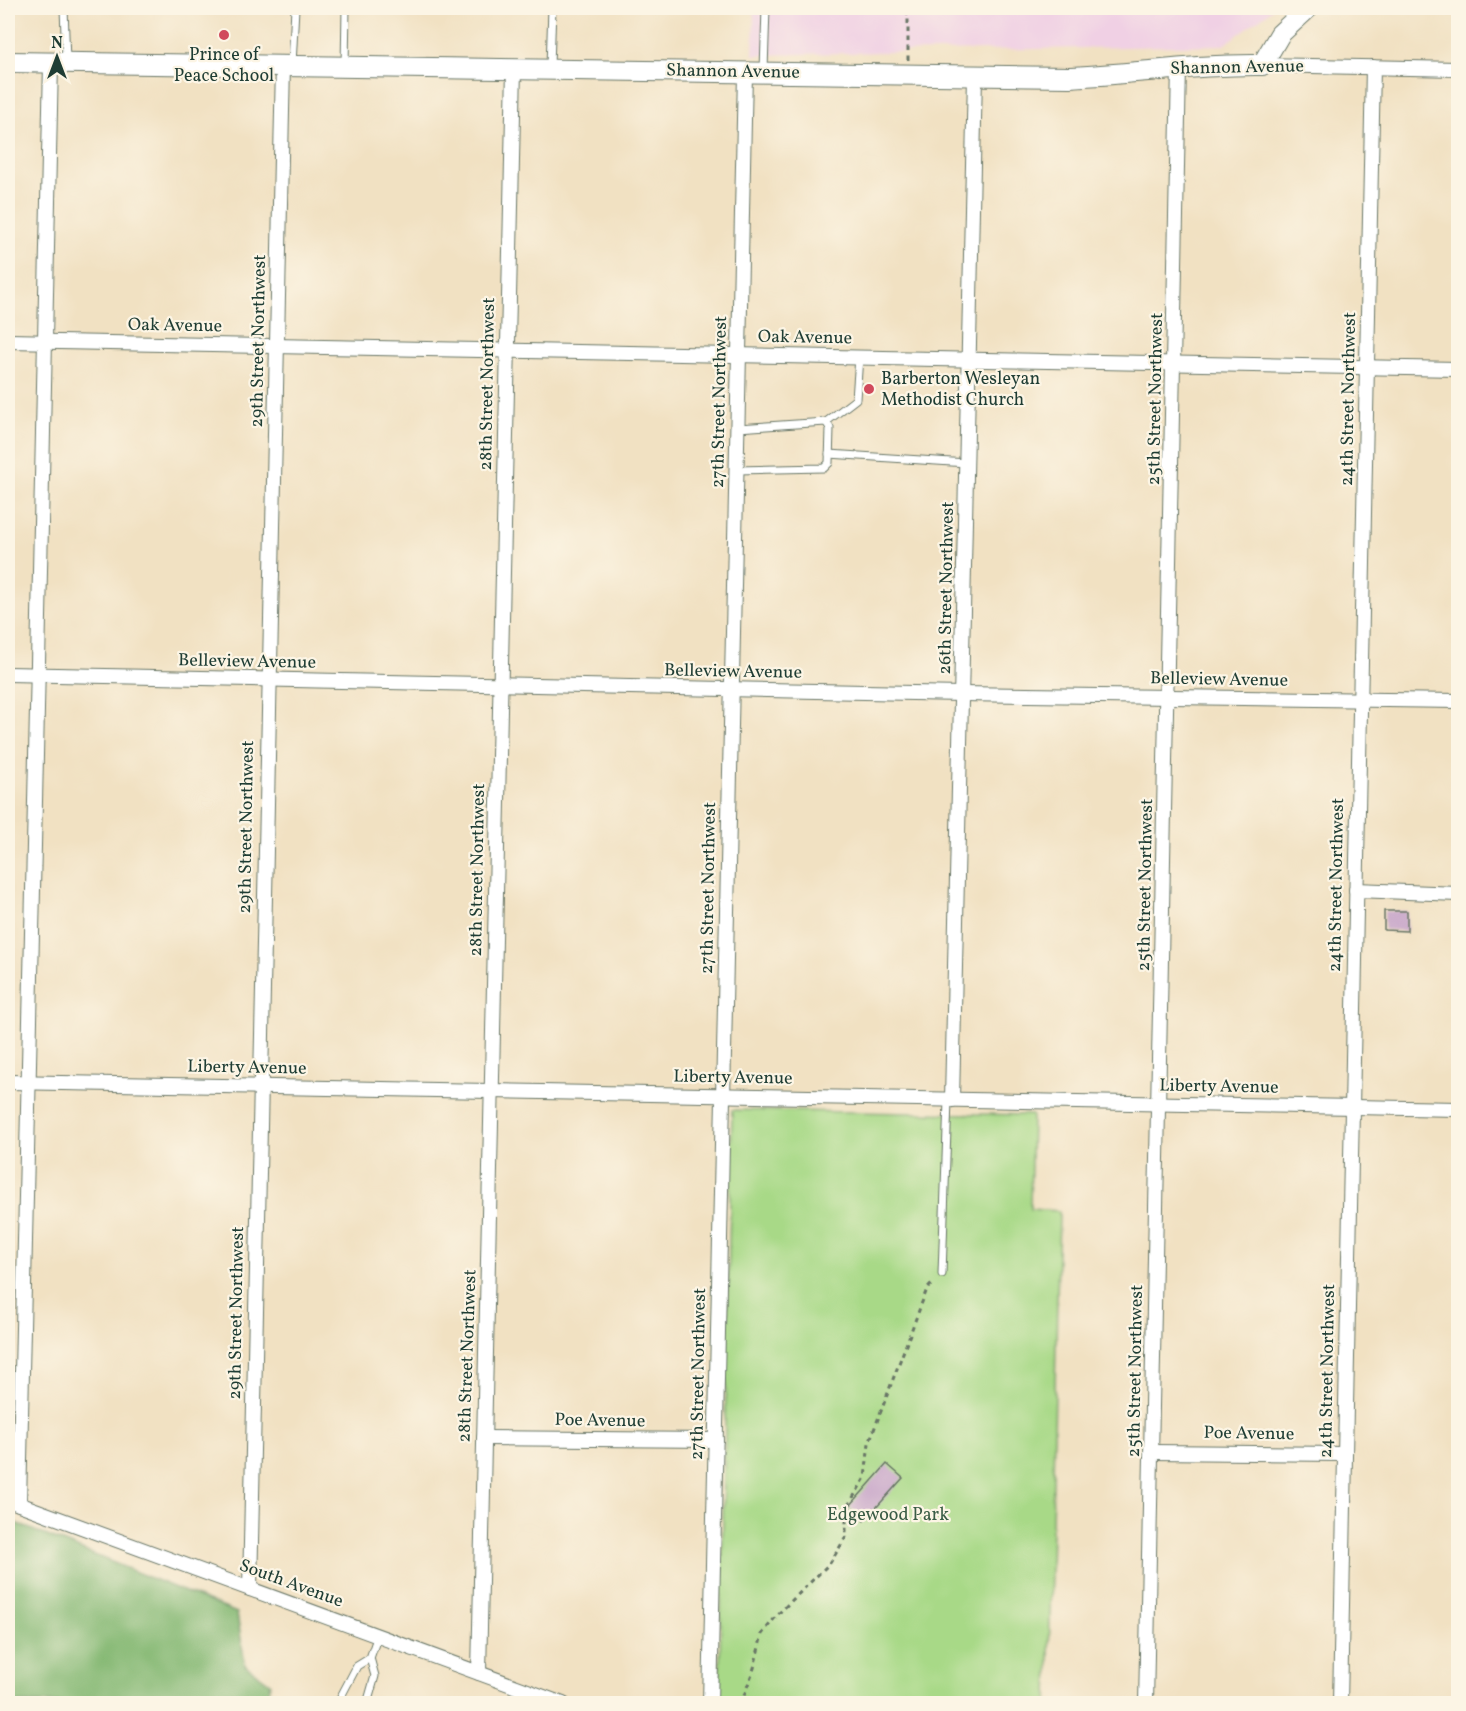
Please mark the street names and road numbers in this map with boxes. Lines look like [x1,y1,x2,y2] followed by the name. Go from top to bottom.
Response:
[1170,54,1304,82] street label: Shannon Avenue
[666,58,800,86] street label: Shannon Avenue
[245,254,273,428] street label: 29th Street Northwest
[474,297,502,471] street label: 28th Street Northwest
[1142,312,1170,486] street label: 25th Street Northwest
[1335,312,1363,486] street label: 24th Street Northwest
[128,313,222,339] street label: Oak Avenue
[706,316,734,488] street label: 27th Street Northwest
[758,325,852,351] street label: Oak Avenue
[933,501,961,675] street label: 26th Street Northwest
[178,648,316,676] street label: Belleview Avenue
[664,658,802,686] street label: Belleview Avenue
[1150,666,1288,694] street label: Belleview Avenue
[233,740,261,914] street label: 29th Street Northwest
[464,783,492,957] street label: 28th Street Northwest
[1132,798,1160,972] street label: 25th Street Northwest
[1323,798,1351,972] street label: 24th Street Northwest
[695,802,723,974] street label: 27th Street Northwest
[187,1054,307,1082] street label: Liberty Avenue
[673,1064,793,1092] street label: Liberty Avenue
[1159,1073,1279,1101] street label: Liberty Avenue
[223,1226,251,1400] street label: 29th Street Northwest
[452,1269,484,1443] street label: 28th Street Northwest
[1122,1284,1150,1458] street label: 25th Street Northwest
[1314,1284,1342,1458] street label: 24th Street Northwest
[685,1288,713,1460] street label: 27th Street Northwest
[554,1408,646,1434] street label: Poe Avenue
[1203,1421,1295,1447] street label: Poe Avenue
[235,1554,347,1614] street label: South Avenue

